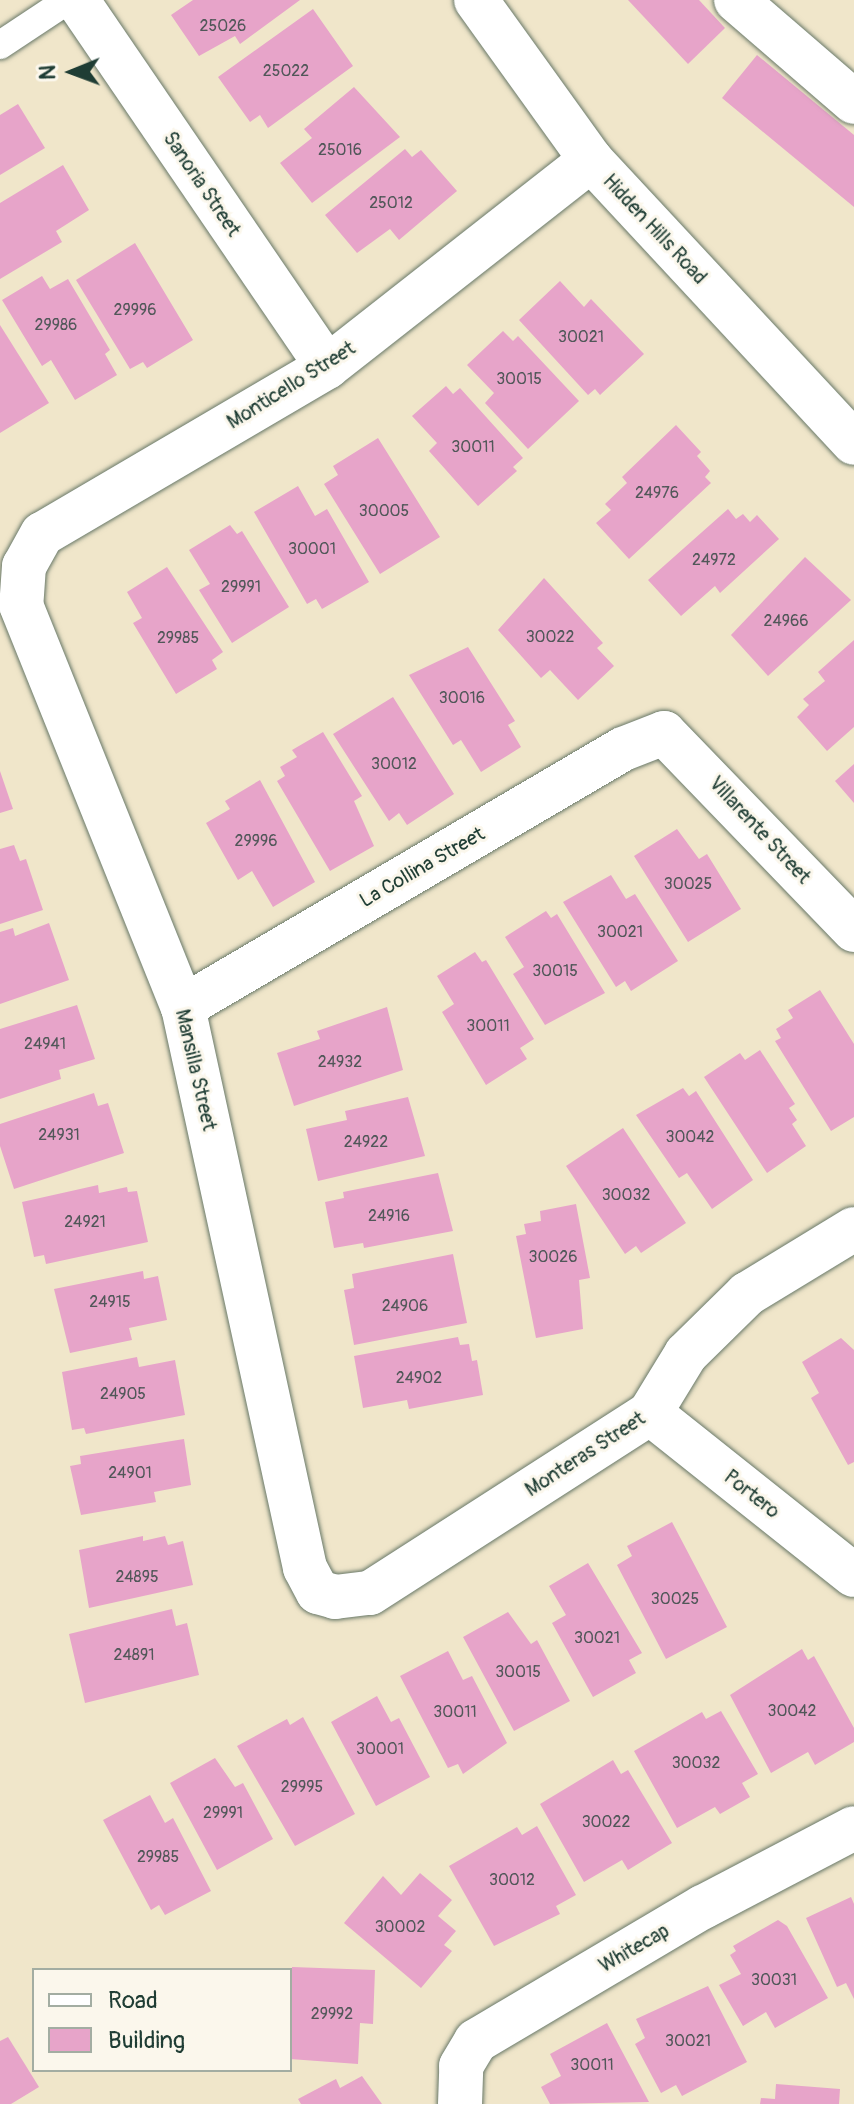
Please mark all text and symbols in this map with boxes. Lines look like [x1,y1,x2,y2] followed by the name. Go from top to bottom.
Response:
[200,16,246,36] house number: 25026
[32,32,112,112] north arrow
[263,61,309,81] house number: 25022
[34,65,62,80] text: N
[158,127,246,241] street label: Sanoria Street
[318,140,362,160] house number: 25016
[598,169,712,289] street label: Hidden Hills Road
[369,193,413,213] house number: 25012
[114,300,156,320] house number: 29996
[35,315,77,335] house number: 29986
[558,327,604,347] house number: 30021
[223,336,359,434] street label: Monticello Street
[496,369,542,389] house number: 30015
[451,437,495,457] house number: 30011
[635,483,679,503] house number: 24976
[359,501,409,521] house number: 30005
[288,539,336,559] house number: 30001
[692,550,736,570] house number: 24972
[221,577,261,597] house number: 29991
[763,611,809,631] house number: 24966
[526,627,574,647] house number: 30022
[157,628,199,648] house number: 29985
[439,688,485,708] house number: 30016
[371,754,417,774] house number: 30012
[704,771,816,889] street label: Villarente Street
[355,822,489,912] street label: La Collina Street
[235,831,277,851] house number: 29996
[664,874,712,894] house number: 30025
[597,922,643,942] house number: 30021
[532,961,578,981] house number: 30015
[170,1007,222,1133] street label: Mansilla Street
[466,1016,510,1036] house number: 30011
[24,1034,66,1054] house number: 24941
[318,1052,362,1072] house number: 24932
[38,1125,80,1145] house number: 24931
[665,1127,715,1147] house number: 30042
[344,1132,388,1152] house number: 24922
[602,1185,650,1205] house number: 30032
[368,1206,410,1226] house number: 24916
[64,1212,106,1232] house number: 24921
[528,1247,578,1267] house number: 30026
[89,1292,131,1312] house number: 24915
[382,1296,428,1316] house number: 24906
[396,1368,442,1388] house number: 24902
[100,1384,146,1404] house number: 24905
[521,1406,649,1502] street label: Monteras Street
[108,1463,152,1483] house number: 24901
[719,1465,785,1523] street label: Portero
[115,1567,159,1587] house number: 24895
[651,1589,699,1609] house number: 30025
[574,1628,620,1648] house number: 30021
[114,1645,154,1665] house number: 24891
[495,1662,541,1682] house number: 30015
[767,1701,817,1721] house number: 30042
[433,1702,477,1722] house number: 30011
[356,1739,404,1759] house number: 30001
[672,1753,720,1773] house number: 30032
[281,1777,323,1797] house number: 29995
[203,1803,243,1823] house number: 29991
[582,1812,630,1832] house number: 30022
[137,1847,179,1867] house number: 29985
[489,1870,535,1890] house number: 30012
[375,1917,425,1937] house number: 30002
[595,1918,673,1978] street label: Whitecap
[32,1968,292,2072] legend
[751,1970,797,1990] house number: 30031
[108,1986,158,2015] text: Road
[311,2004,353,2024] house number: 29992
[108,2026,185,2055] text: Building
[665,2031,711,2051] house number: 30021
[570,2055,614,2075] house number: 30011

